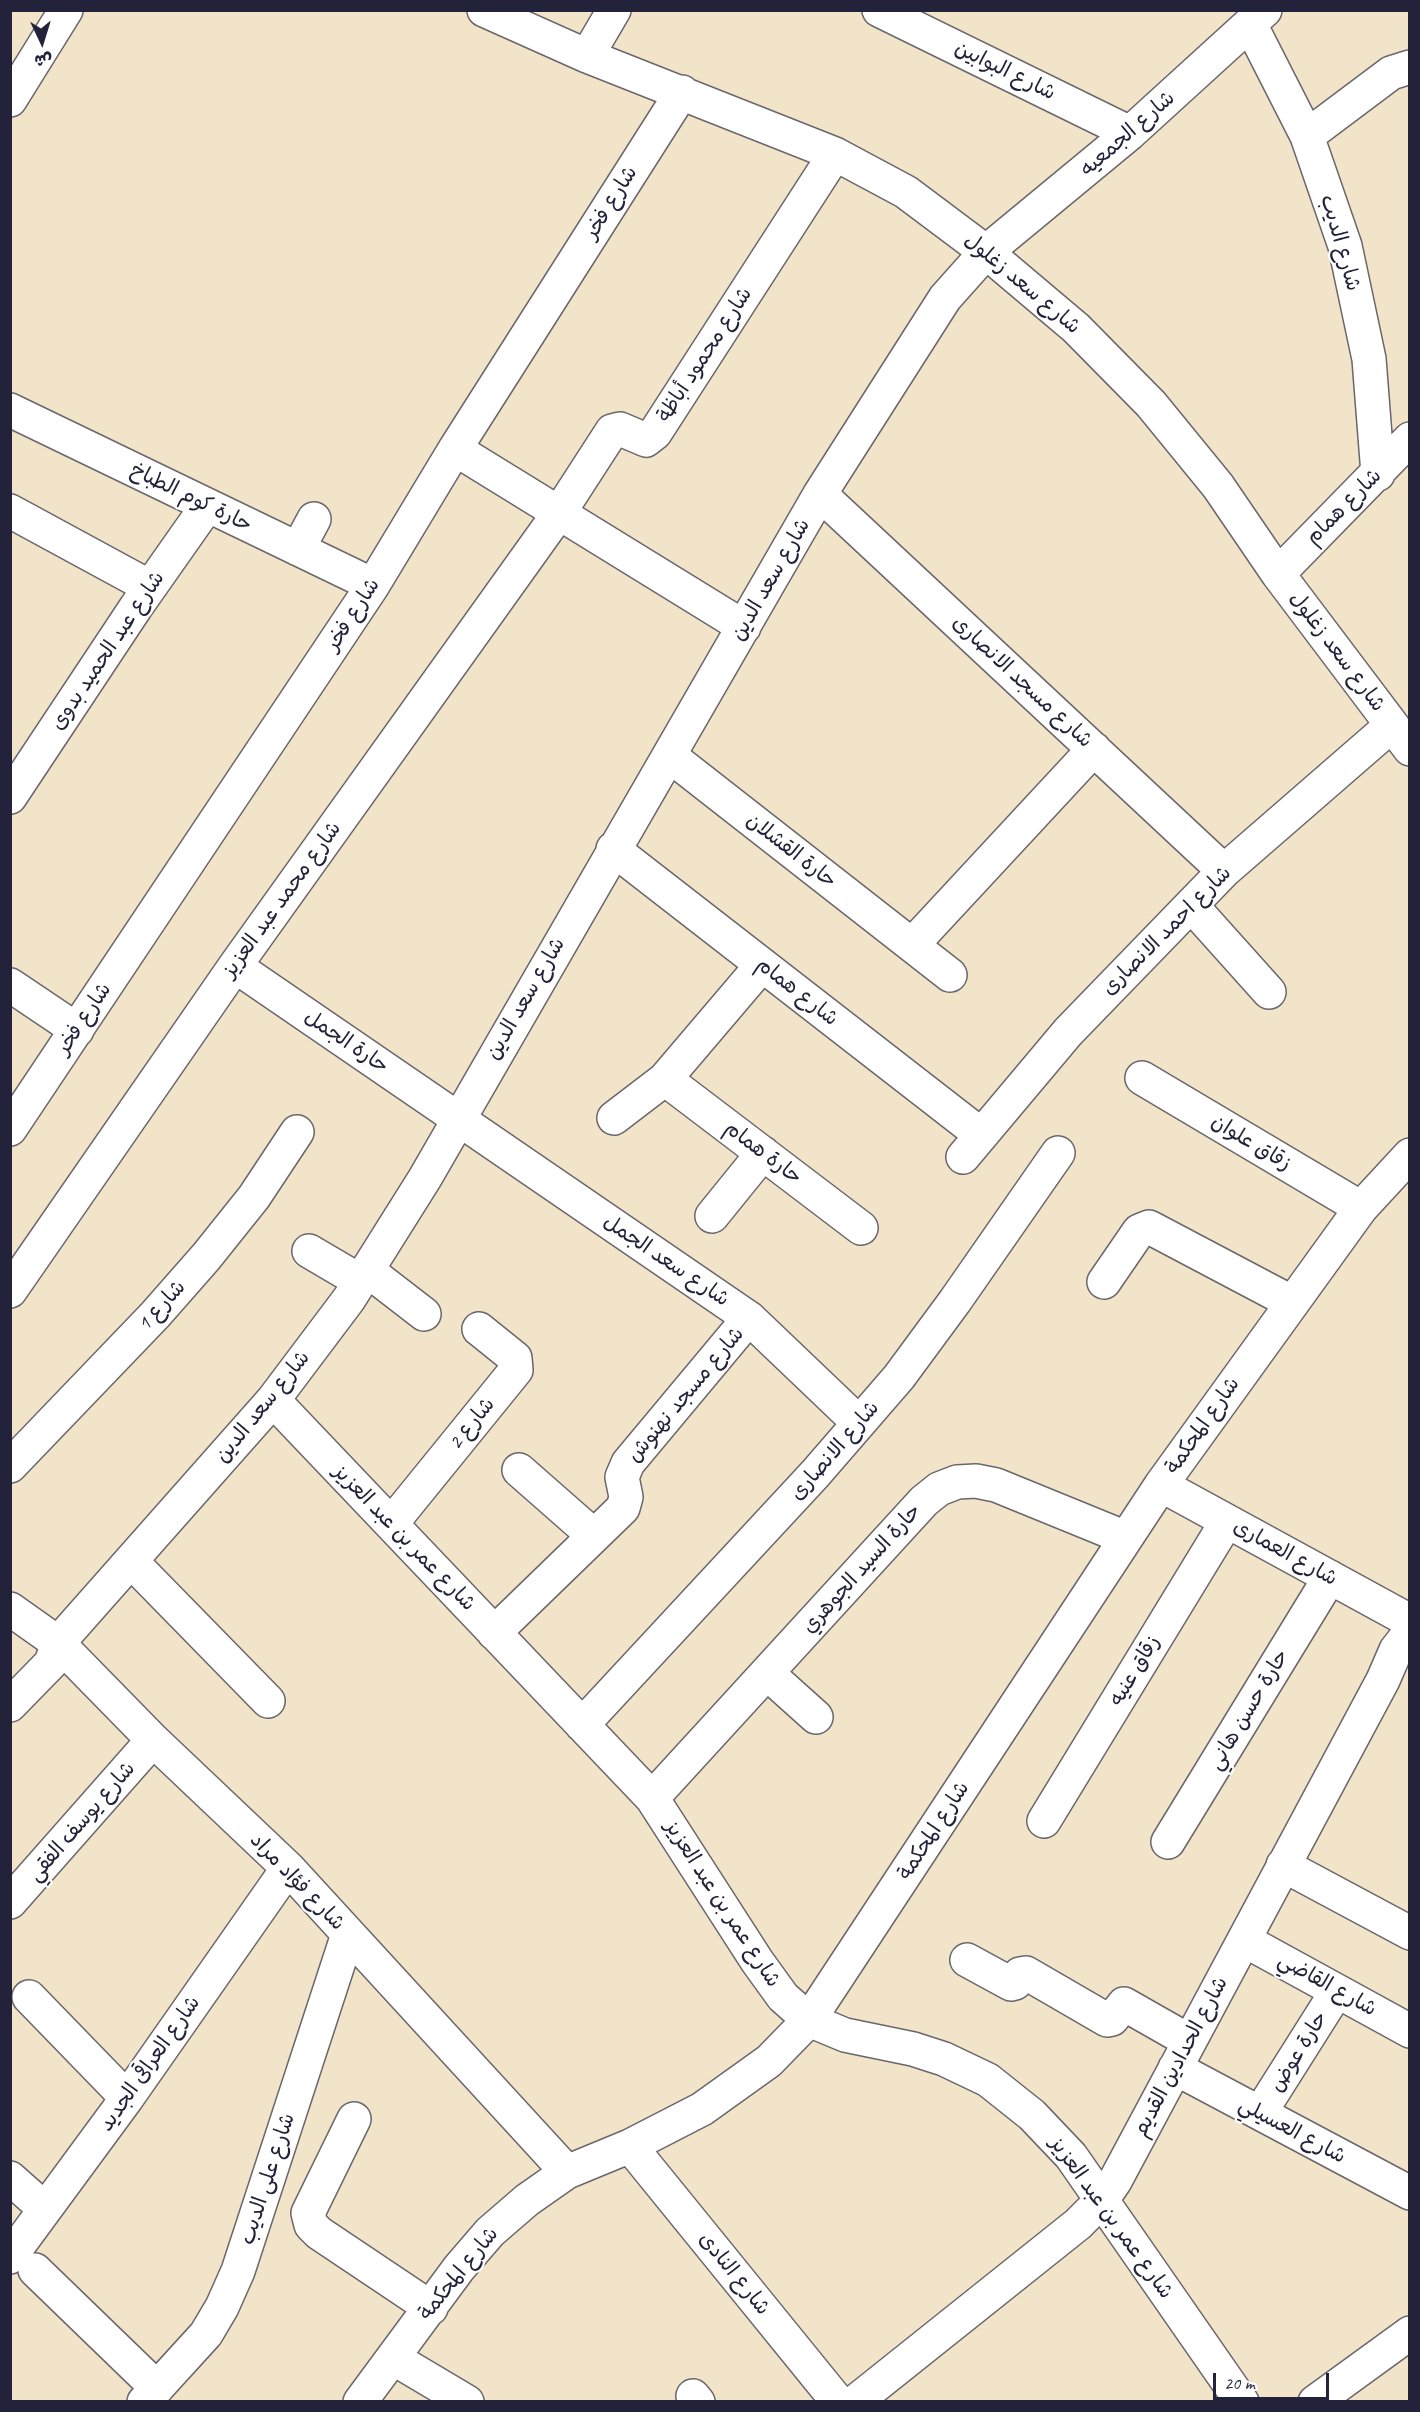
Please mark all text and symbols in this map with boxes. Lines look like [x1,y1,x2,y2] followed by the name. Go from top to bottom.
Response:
[12,12,72,72] north arrow
[950,36,1060,106] street label: شارع البوابين
[34,49,53,71] text: ش
[1075,86,1181,182] street label: شارع الجمعيه
[579,162,643,244] street label: شارع فخر
[1314,192,1366,294] street label: شارع الديب
[959,228,1085,340] street label: شارع سعد زغلول
[652,283,758,427] street label: شارع محمود أباظة
[126,458,256,538] street label: حارة كوم الطباخ
[1301,464,1387,550] street label: شارع همام
[726,514,816,646] street label: شارع سعد الدين
[45,567,171,735] street label: شارع عبد الحميد بدوى
[320,574,386,656] street label: شارع فخر
[1284,587,1390,717] street label: شارع سعد زغلول
[947,610,1097,754] street label: شارع مسجد الانصارى
[741,808,841,894] street label: حارة القشلان
[217,817,347,983] street label: شارع محمد عبد العزيز
[1097,861,1237,1001] street label: شارع احمد الانصارى
[481,933,571,1065] street label: شارع سعد الدين
[751,952,843,1032] street label: شارع همام
[51,978,117,1060] street label: شارع فخر
[299,1005,393,1079] street label: حارة الجمل
[1206,1109,1296,1177] street label: زقاق علوان
[719,1116,807,1190] street label: حارة همام
[598,1209,734,1313] street label: شارع سعد الجمل
[133,1275,191,1337] street label: شارع 1
[622,1322,750,1468] street label: شارع مسجد نهنوش
[210,1346,316,1468] street label: شارع سعد الدين
[1160,1373,1246,1479] street label: شارع المحكمة
[443,1393,501,1455] street label: شارع 2
[785,1396,885,1506] street label: شارع الانصارى
[327,1459,481,1617] street label: شارع عمر بن عبد العزيز
[797,1499,927,1639] street label: حارة السيد الجوهري
[1229,1514,1341,1592] street label: شارع العمارى
[1104,1631,1166,1711] street label: زقاق عنيه
[1203,1645,1295,1775] street label: حارة حسن هاني
[23,1757,141,1887] street label: شارع يوسف الفقي
[893,1777,975,1885] street label: شارع المحكمة
[659,1816,785,1992] street label: شارع عمر بن عبد العزيز
[244,1828,350,1936] street label: شارع فؤاد مراد
[1273,1948,1381,2022] street label: شارع القاضي
[1128,1973,1234,2141] street label: شارع الحدادين القديم
[94,1991,206,2137] street label: شارع العراقى الجديد
[1264,2007,1334,2097] street label: حارة عوض
[1234,2092,1350,2170] street label: شارع العسيلي
[235,2110,301,2248] street label: شارع على الديب
[1044,2132,1178,2304] street label: شارع عمر بن عبد العزيز
[414,2222,504,2326] street label: شارع المحكمة
[693,2227,775,2321] street label: شارع النادى
[1216,2361,1332,2399] scale bar
[1224,2372,1255,2394] text: 20 m

